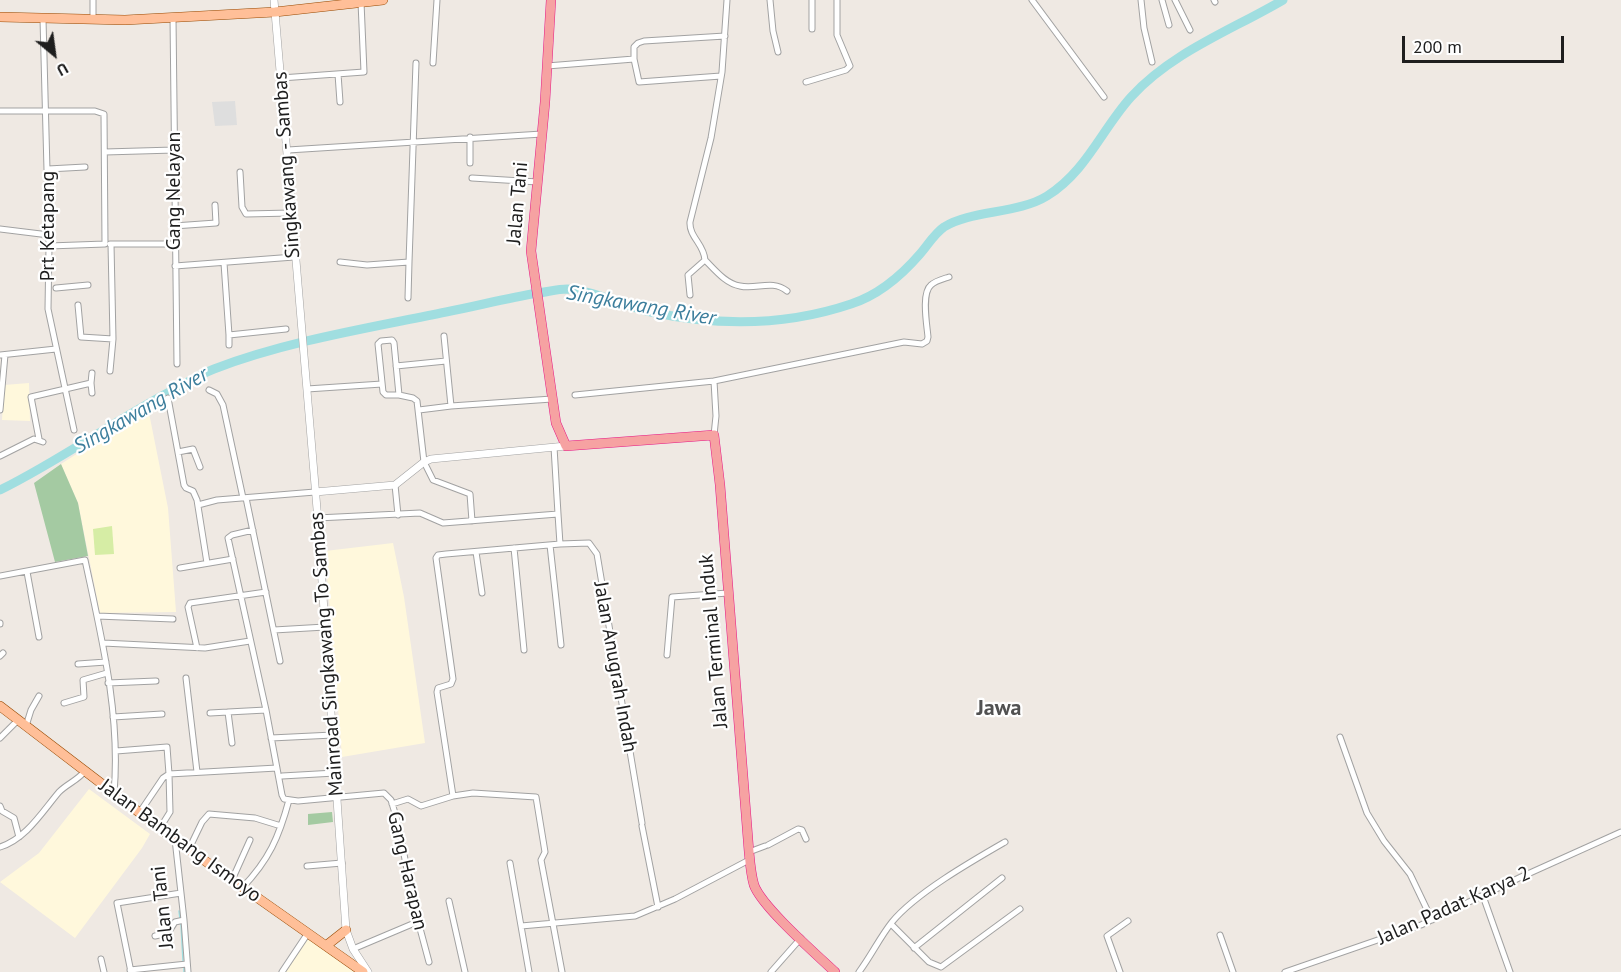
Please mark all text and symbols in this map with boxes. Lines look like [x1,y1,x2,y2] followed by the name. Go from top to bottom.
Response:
[24,24,84,84] north arrow
[1405,24,1567,62] scale bar
[1413,35,1462,58] text: 200 m
[53,59,72,81] text: U
[268,71,306,259] street label: Singkawang - Sambas
[162,132,186,250] street label: Gang Nelayan
[502,161,534,245] street label: Jalan Tani
[36,171,60,281] street label: Prt Ketapang
[564,280,718,332] water label: Singkawang River
[69,362,213,460] water label: Singkawang River
[305,511,349,797] street label: Mainroad Singkawang To Sambas
[694,553,734,729] street label: Jalan Terminal Induk
[588,580,642,754] street label: Jalan Anugrah Indah
[976,696,1022,722] district label: Jawa
[94,774,266,908] street label: Jalan Bambang Ismoyo
[382,809,432,933] street label: Gang Harapan
[1374,862,1534,950] street label: Jalan Padat Karya 2
[147,864,179,950] street label: Jalan Tani

